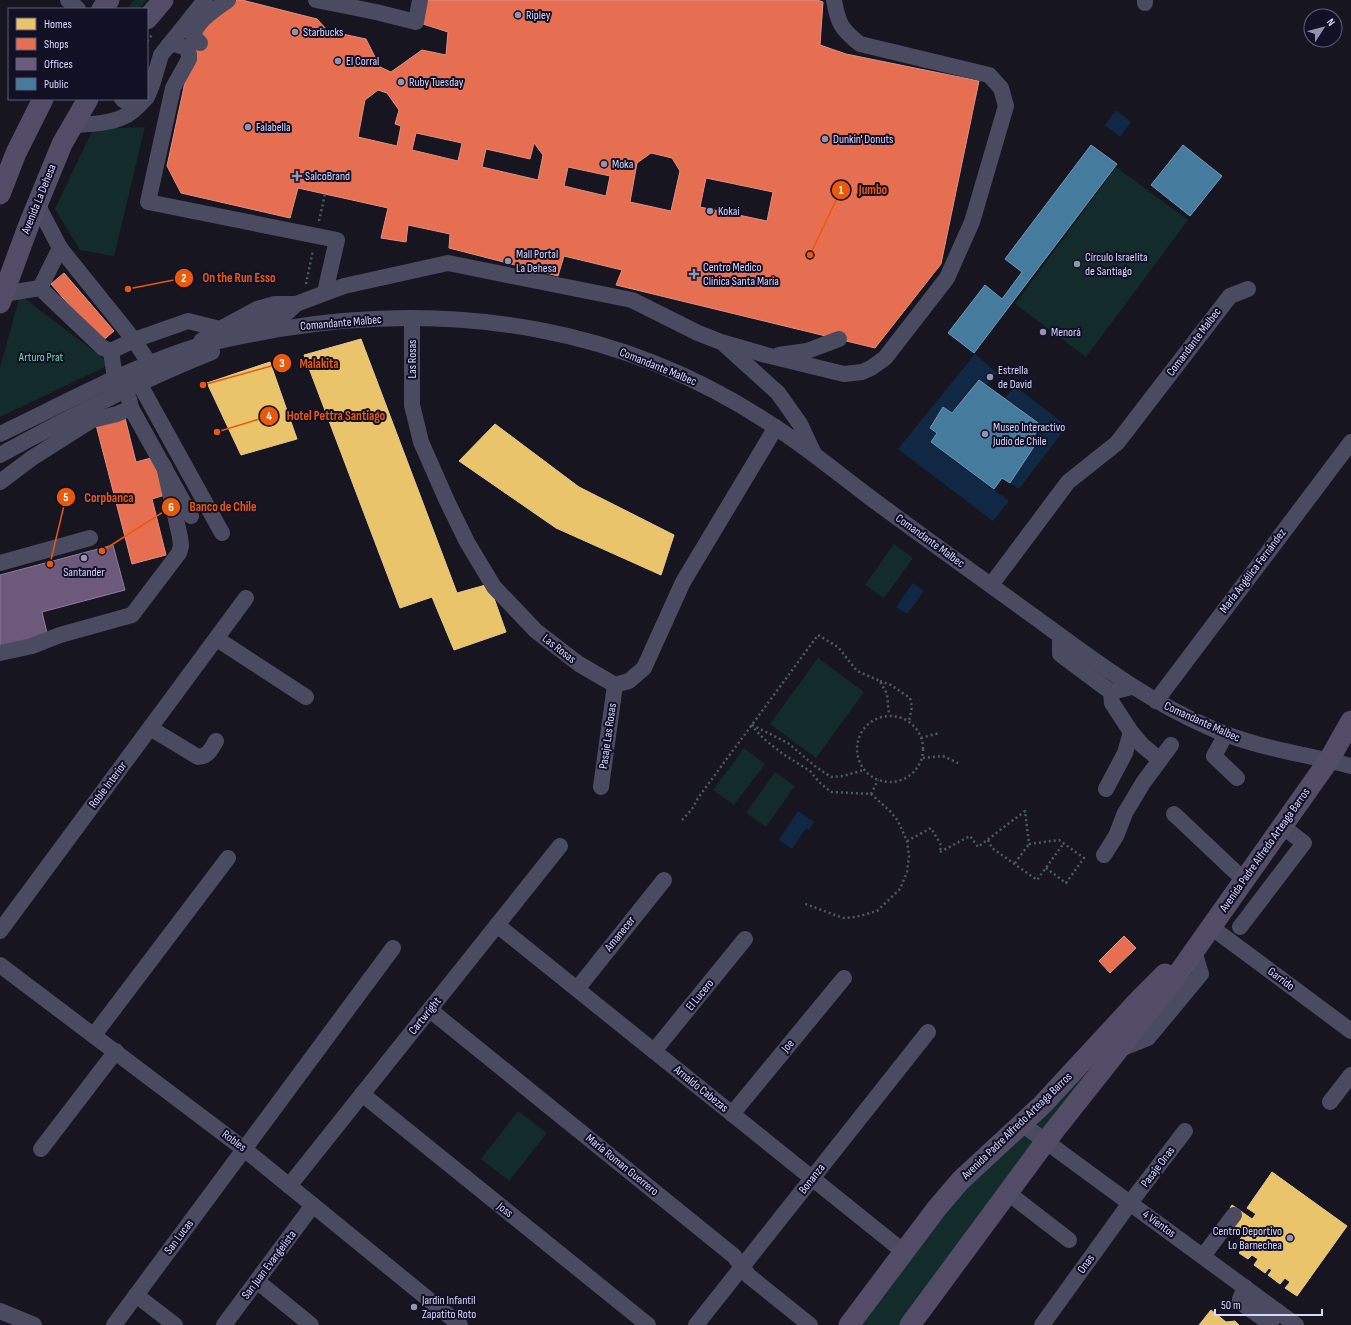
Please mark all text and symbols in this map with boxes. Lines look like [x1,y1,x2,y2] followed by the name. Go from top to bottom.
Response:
[8,8,148,100] legend
[526,8,551,23] place label: Ripley
[1303,8,1343,48] north arrow
[513,10,523,20] marker: Ripley
[1324,16,1338,29] text: N
[44,17,72,32] text: Homes
[303,25,343,40] place label: Starbucks
[290,27,300,37] marker: Starbucks
[44,37,69,52] text: Shops
[346,54,379,69] place label: El Corral
[333,56,343,66] marker: El Corral
[44,57,73,72] text: Offices
[409,75,464,90] place label: Ruby Tuesday
[44,77,69,92] text: Public
[396,77,406,87] marker: Ruby Tuesday
[256,120,291,135] place label: Falabella
[243,122,253,132] marker: Falabella
[833,132,893,147] place label: Dunkin' Donuts
[820,134,830,144] marker: Dunkin' Donuts
[612,157,634,172] place label: Moka
[599,159,609,169] marker: Moka
[18,162,60,237] street label: Avenida La Dehesa
[305,169,350,184] place label: SalcoBrand
[292,171,302,181] marker: SalcoBrand
[831,177,895,202] callout: Jumbo
[858,182,888,198] text: Jumbo
[839,183,844,198] text: 1
[718,204,740,219] place label: Kokai
[705,206,715,216] marker: Kokai
[516,247,558,276] place label: Mall Portal La Dehesa
[1085,250,1148,279] place label: Círculo Israelita de Santiago
[503,256,513,266] marker: Mall Portal La Dehesa
[1072,259,1082,269] marker: Círculo Israelita de Santiago
[703,260,779,289] place label: Centro Medico Clínica Santa Maria
[174,265,284,290] callout: On the Run Esso
[688,268,700,280] marker: Centro Medico Clínica Santa Maria
[202,270,276,286] text: On the Run Esso
[181,271,187,286] text: 2
[1163,305,1225,379] street label: Comandante Malbec
[300,312,383,334] street label: Comandante Malbec
[1051,325,1081,340] place label: Menorá
[1038,327,1048,337] marker: Menorá
[405,340,420,378] street label: Las Rosas
[617,345,699,389] street label: Comandante Malbec
[18,350,64,365] park label: Arturo Prat
[272,351,347,376] callout: Malakita
[279,356,285,371] text: 3
[299,356,339,372] text: Malakita
[998,363,1032,392] place label: Estrella de David
[985,372,995,382] marker: Estrella de David
[259,403,394,428] callout: Hotel Pettra Santiago
[287,408,386,424] text: Hotel Pettra Santiago
[266,409,272,424] text: 4
[992,420,1065,449] place label: Museo Interactivo Judío de Chile
[980,429,990,439] marker: Museo Interactivo Judío de Chile
[56,485,141,510] callout: Corpbanca
[63,490,69,505] text: 5
[84,490,134,506] text: Corpbanca
[161,494,264,519] callout: Banco de Chile
[189,499,257,515] text: Banco de Chile
[168,500,174,515] text: 6
[892,511,968,571] street label: Comandante Malbec
[1216,525,1290,616] street label: María Angélica Fernández
[79,553,89,563] marker: Santander
[63,565,105,580] place label: Santander
[539,631,579,667] street label: Las Rosas
[1162,698,1243,746] street label: Comandante Malbec
[596,702,620,770] street label: Pasaje Las Rosas
[86,758,131,811] street label: Roble Interior
[1216,785,1314,916] street label: Avenida Padre Alfredo Arteaga Barros
[601,913,639,955] street label: Amanecer
[1265,964,1297,994] street label: Garrido
[683,976,717,1014] street label: El Lucero
[405,994,445,1038] street label: Cartwright
[778,1036,798,1056] street label: Joe
[670,1062,731,1116] street label: Arnaldo Cabezas
[958,1069,1075,1183] street label: Avenida Padre Alfredo Arteaga Barros
[219,1127,249,1155] street label: Robles
[583,1131,661,1199] street label: María Roman Guerrero
[1138,1144,1178,1190] street label: Pasaje Onas
[796,1161,829,1197] street label: Bonanza
[493,1199,516,1221] street label: Joss
[1139,1207,1179,1241] street label: 4 Vientos
[161,1217,197,1257] street label: San Lucas
[1213,1224,1282,1253] place label: Centro Deportivo Lo Barnechea
[238,1227,300,1302] street label: San Juan Evangelista
[1285,1233,1295,1243] marker: Centro Deportivo Lo Barnechea
[1074,1252,1098,1276] street label: Onas
[1215,1291,1322,1317] scale bar
[421,1293,476,1322] place label: Jardín Infantil Zapatito Roto
[1221,1298,1241,1313] text: 50 m
[409,1302,419,1312] marker: Jardín Infantil Zapatito Roto

